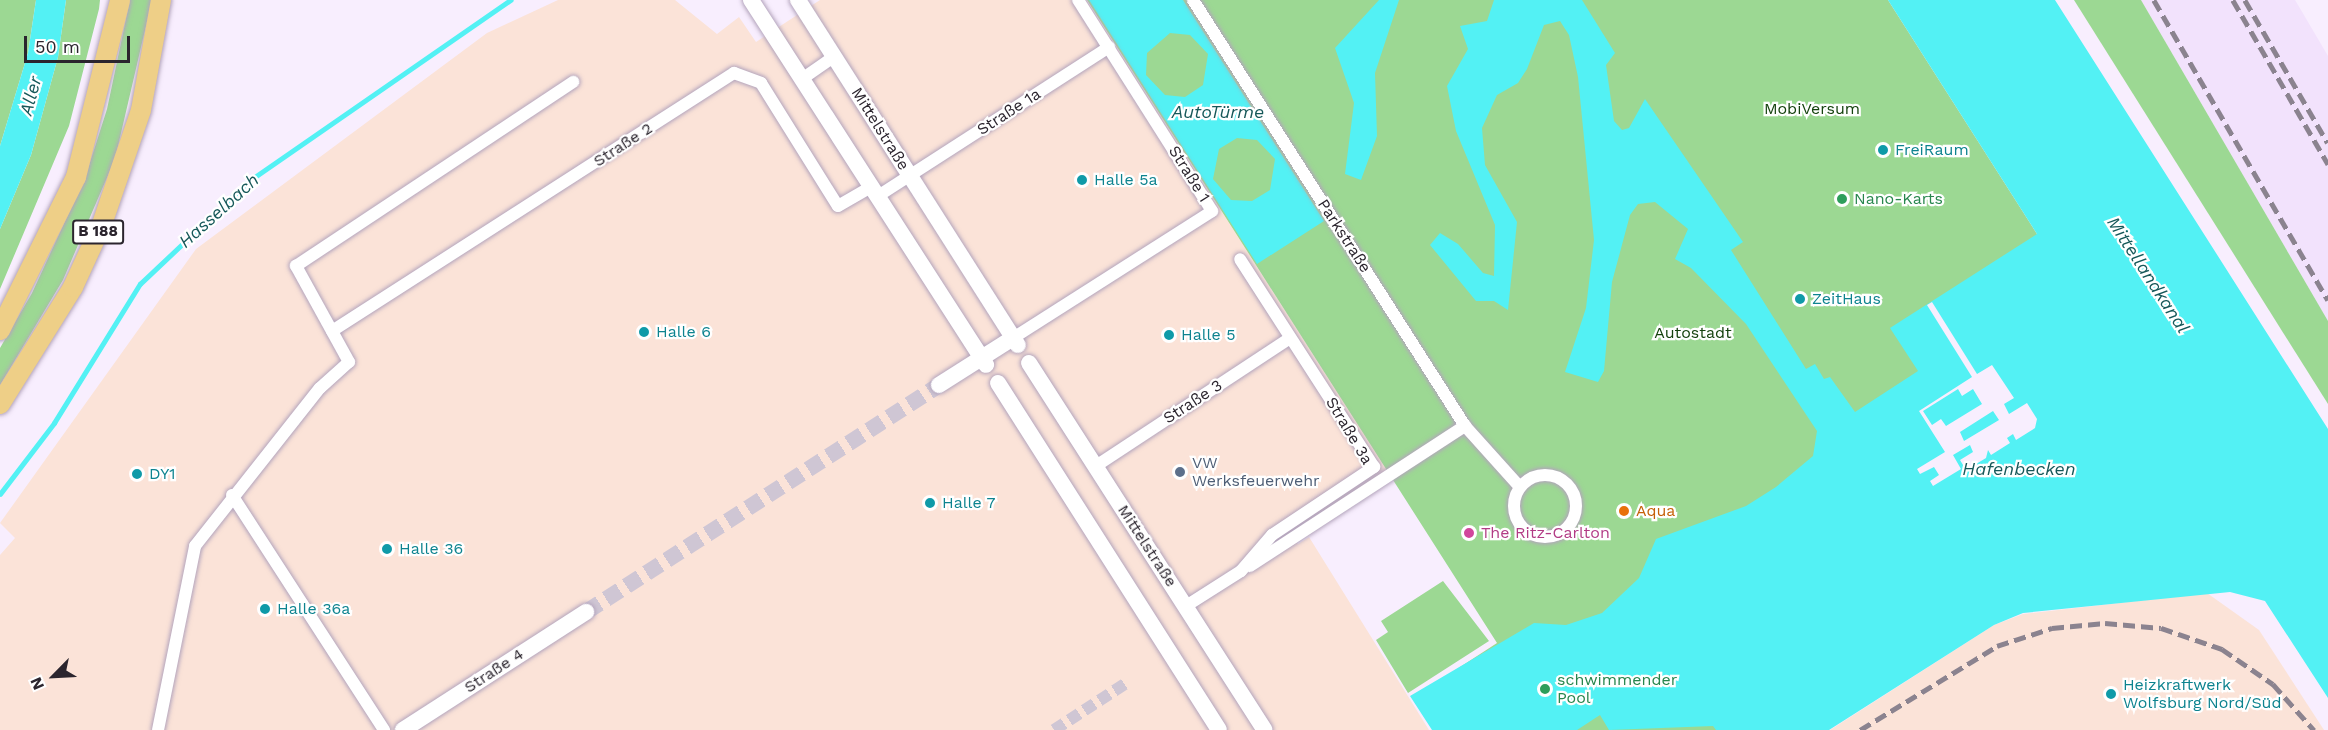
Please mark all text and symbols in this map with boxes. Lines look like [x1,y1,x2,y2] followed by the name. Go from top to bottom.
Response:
[27,24,134,62] scale bar
[35,36,80,57] text: 50 m
[15,74,47,118] water label: Aller
[847,84,913,174] street label: Mittelstraße
[974,84,1044,140] street label: Straße 1a
[1764,99,1860,119] park label: MobiVersum
[1172,101,1264,123] water label: AutoTürme
[590,119,656,171] street label: Straße 2
[1895,140,1969,160] place label: FreiRaum
[1164,142,1214,206] street label: Straße 1
[1876,143,1890,157] marker: FreiRaum
[174,169,264,253] water label: Hasselbach
[1094,170,1158,190] place label: Halle 5a
[1075,173,1089,187] marker: Halle 5a
[1854,189,1943,209] place label: Nano-Karts
[1835,192,1849,206] marker: Nano-Karts
[1313,196,1375,276] street label: Parkstraße
[2102,213,2194,337] water label: Mittellandkanal
[71,220,125,244] road number: B 188
[1812,289,1881,309] place label: ZeitHaus
[1793,292,1807,306] marker: ZeitHaus
[656,322,711,342] place label: Halle 6
[1654,323,1732,343] park label: Autostadt
[637,325,651,339] marker: Halle 6
[1181,325,1235,345] place label: Halle 5
[1162,328,1176,342] marker: Halle 5
[1160,376,1226,428] street label: Straße 3
[1321,394,1377,468] street label: Straße 3a
[1192,453,1320,491] place label: VW Werksfeuerwehr
[1962,458,2076,480] water label: Hafenbecken
[149,464,176,484] place label: DY1
[1173,465,1187,479] marker: VW Werksfeuerwehr
[130,467,144,481] marker: DY1
[942,493,996,513] place label: Halle 7
[923,496,937,510] marker: Halle 7
[1113,501,1181,591] street label: Mittelstraße
[1636,501,1675,521] place label: Aqua
[1617,504,1631,518] marker: Aqua
[1481,523,1610,543] place label: The Ritz-Carlton
[1462,526,1476,540] marker: The Ritz-Carlton
[399,539,463,559] place label: Halle 36
[380,542,394,556] marker: Halle 36
[277,599,350,619] place label: Halle 36a
[258,602,272,616] marker: Halle 36a
[461,645,527,697] street label: Straße 4
[24,646,84,706] north arrow
[1557,670,1677,708] place label: schwimmender Pool
[26,674,48,693] text: N
[2123,675,2281,713] place label: Heizkraftwerk Wolfsburg Nord/Süd
[1538,682,1552,696] marker: schwimmender Pool
[2104,687,2118,701] marker: Heizkraftwerk Wolfsburg Nord/Süd

